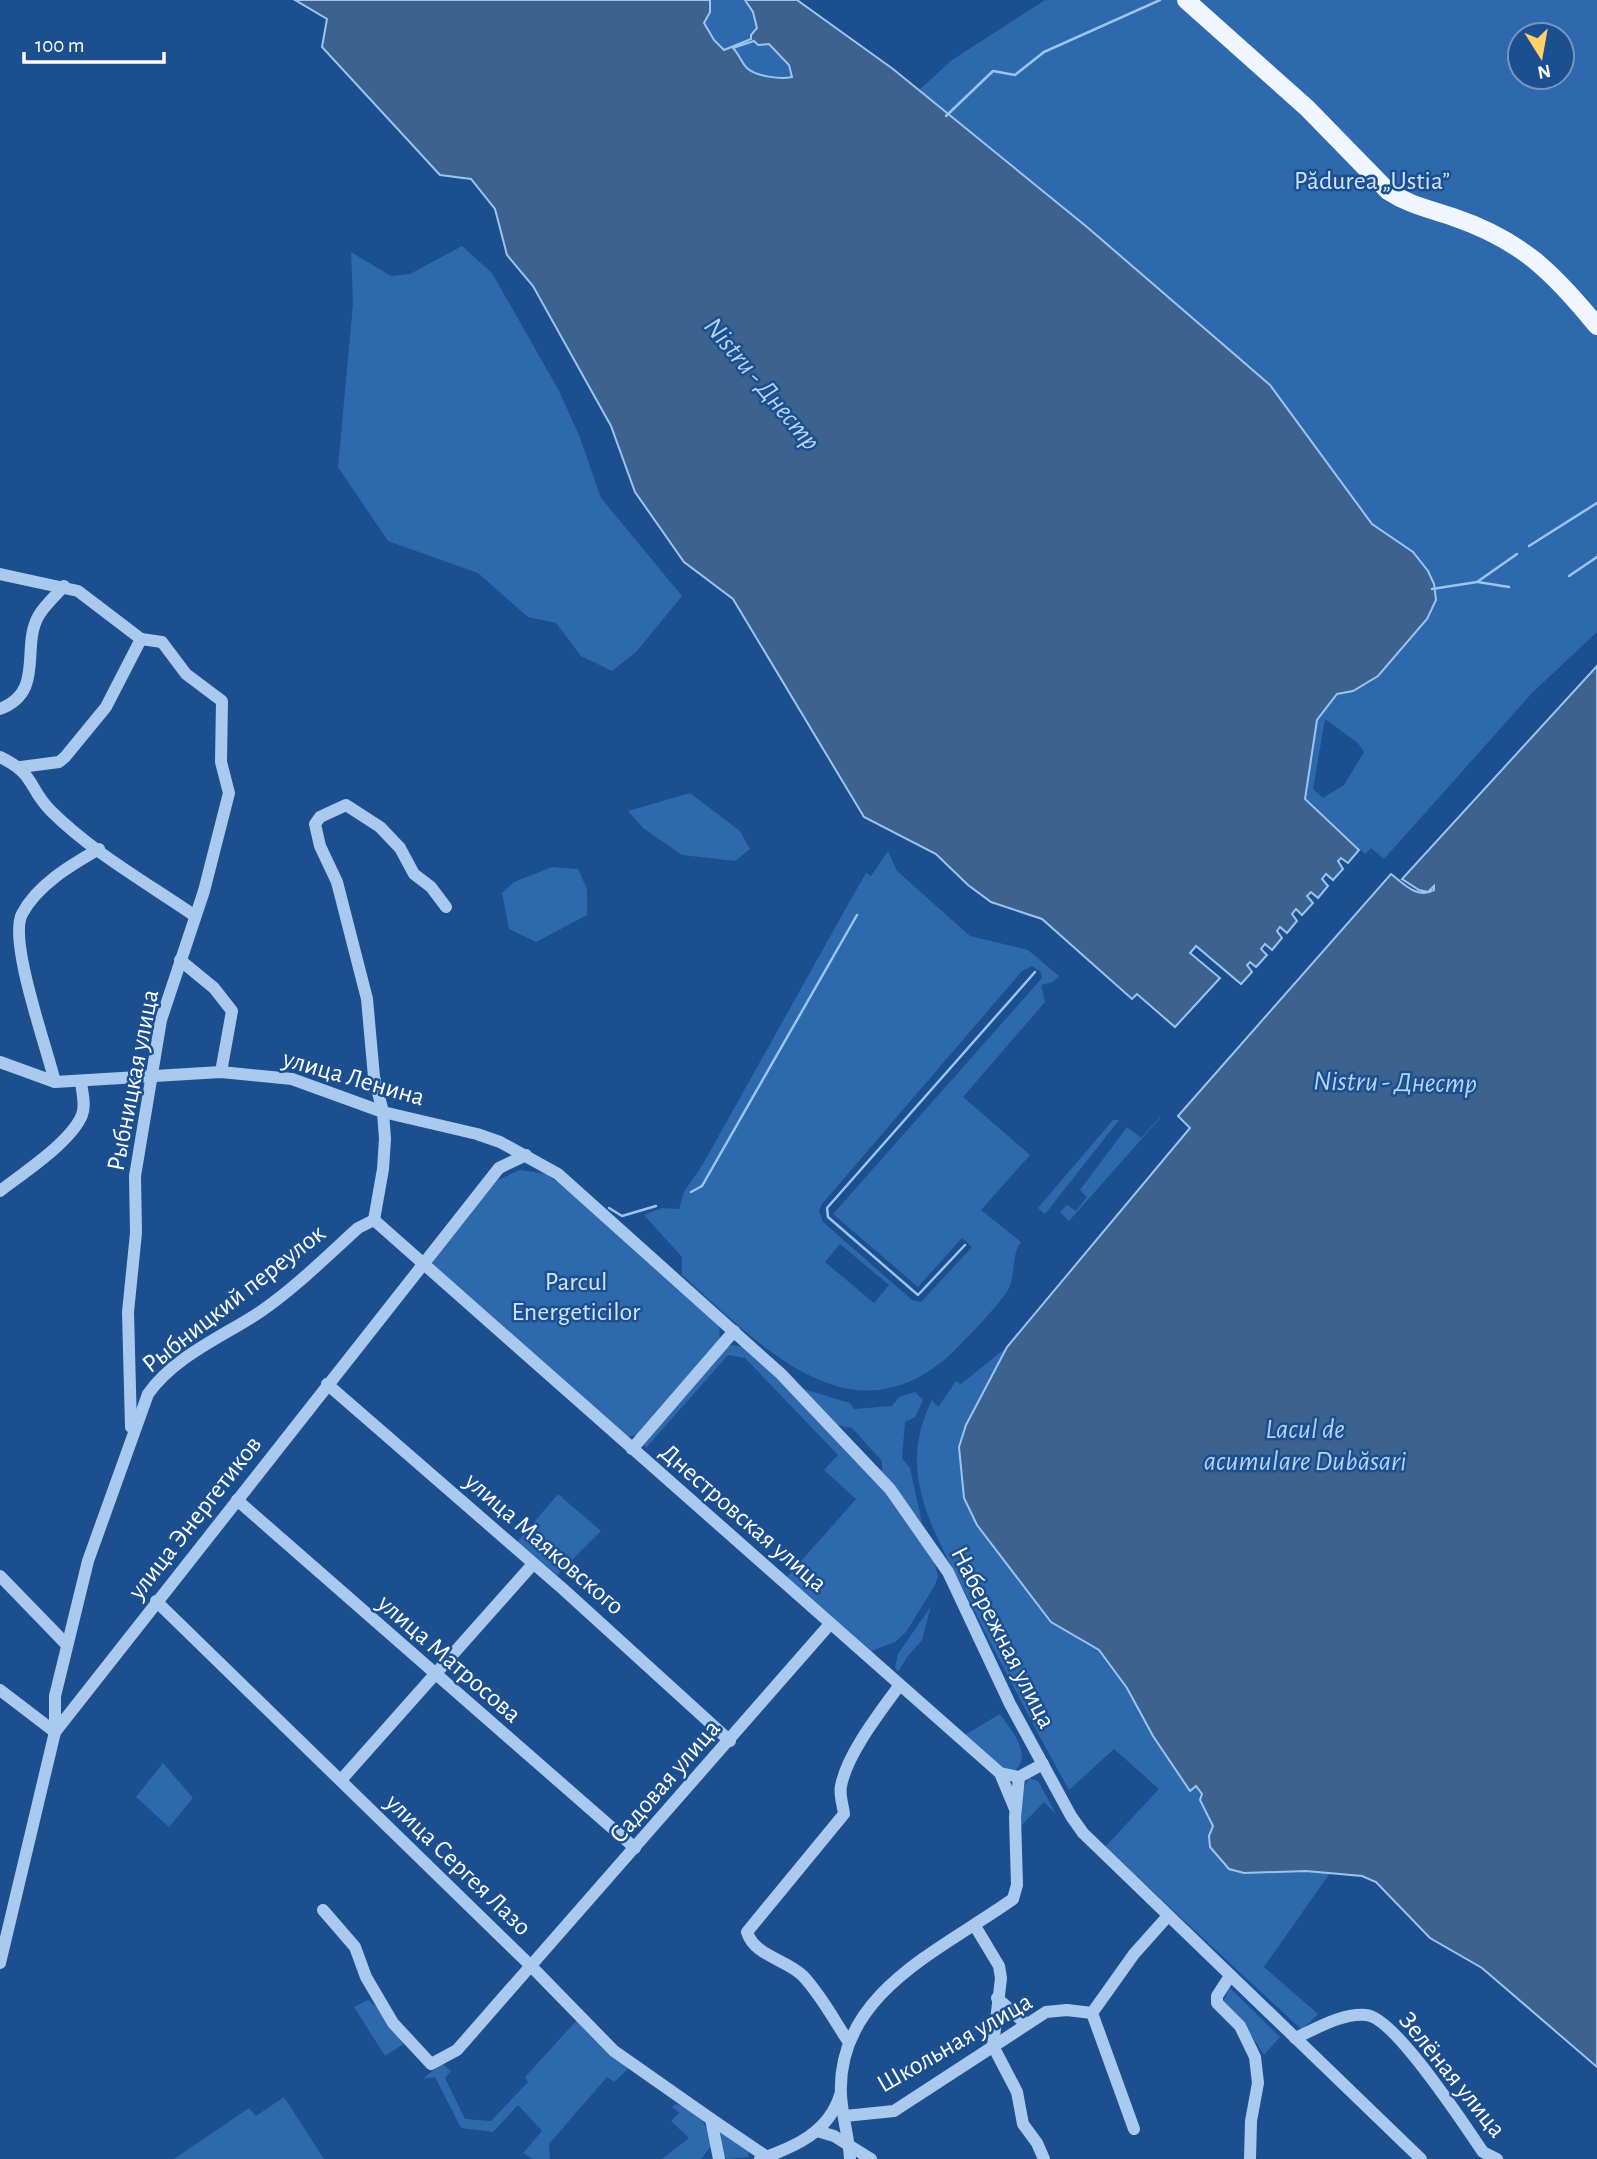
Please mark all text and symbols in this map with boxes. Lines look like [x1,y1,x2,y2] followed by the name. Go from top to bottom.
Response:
[24,21,164,65] scale bar
[1506,21,1576,91] north arrow
[35,35,85,56] text: 100 m
[1536,61,1552,82] text: N
[1294,168,1450,194] park label: Pădurea „Ustia”
[698,313,825,456] water label: Nistru - Днестр
[103,987,163,1173] street label: Рыбницкая улица
[279,1045,428,1111] street label: улица Ленина
[1313,1068,1477,1098] water label: Nistru - Днестр
[137,1220,330,1378] street label: Рыбницкий переулок
[512,1269,641,1325] park label: Parcul Energeticilor
[1204,1416,1406,1476] water label: Lacul de acumulare Dubăsari
[123,1431,266,1605] street label: улица Энергетиков
[655,1439,832,1597] street label: Днестровская улица
[459,1467,629,1620] street label: улица Маяковского
[946,1542,1060,1733] street label: Набережная улица
[372,1589,526,1728] street label: улица Матросова
[604,1715,725,1848] street label: Садовая улица
[380,1788,536,1941] street label: улица Сергея Лазо
[873,1988,1037,2098] street label: Школьная улица
[1394,2007,1511,2142] street label: Зелёная улица

